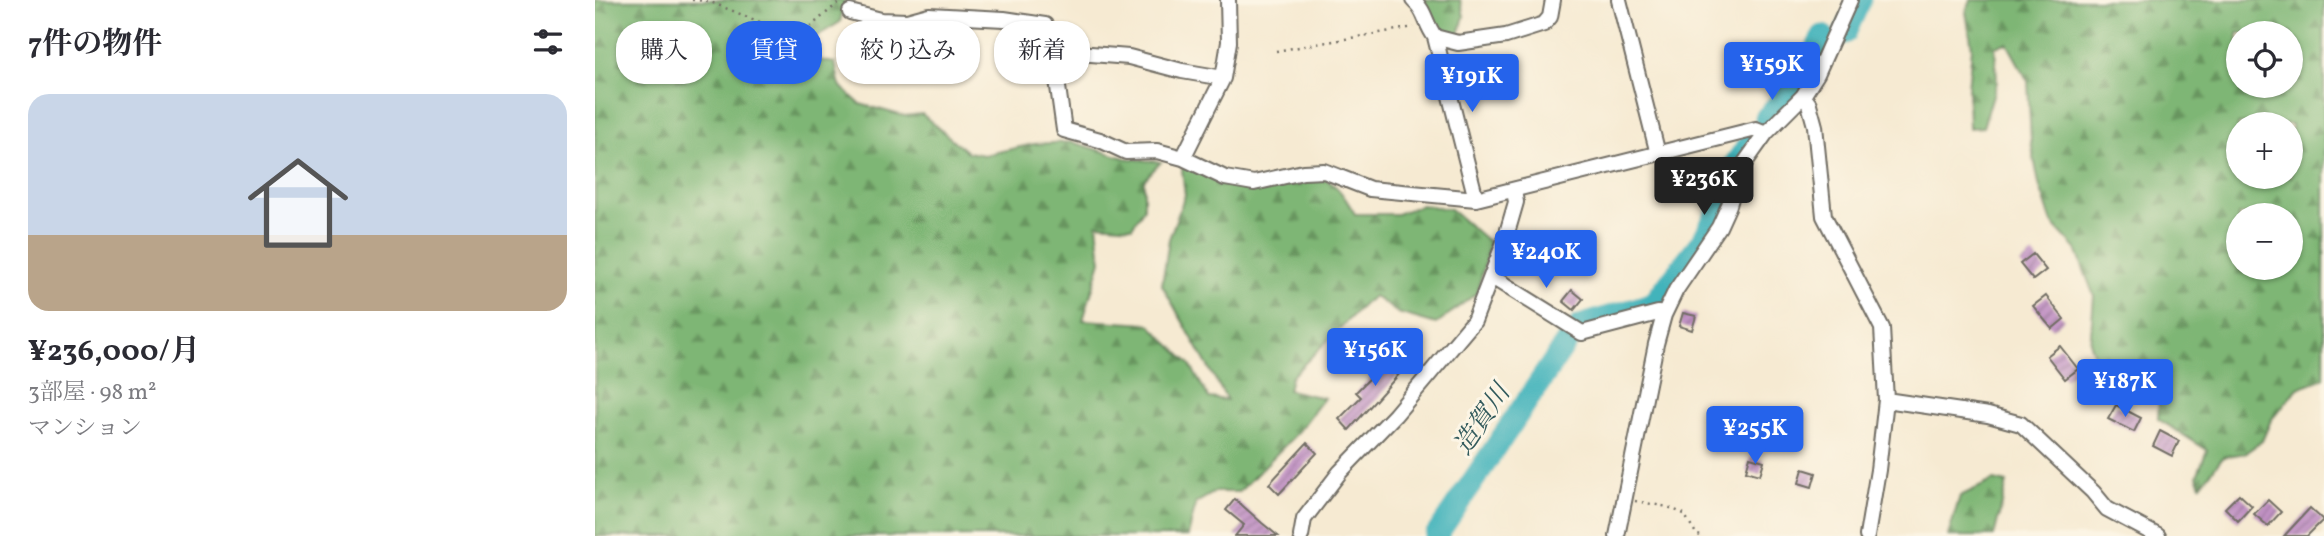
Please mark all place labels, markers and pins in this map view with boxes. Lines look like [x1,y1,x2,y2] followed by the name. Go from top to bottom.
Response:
[1723,42,1821,102] pin: ¥159K
[1423,54,1521,114] pin: ¥191K
[1655,158,1753,217] pin: ¥236K
[1497,230,1595,290] pin: ¥240K
[1326,328,1424,388] pin: ¥156K
[2076,360,2174,419] pin: ¥187K
[1706,406,1804,466] pin: ¥255K

